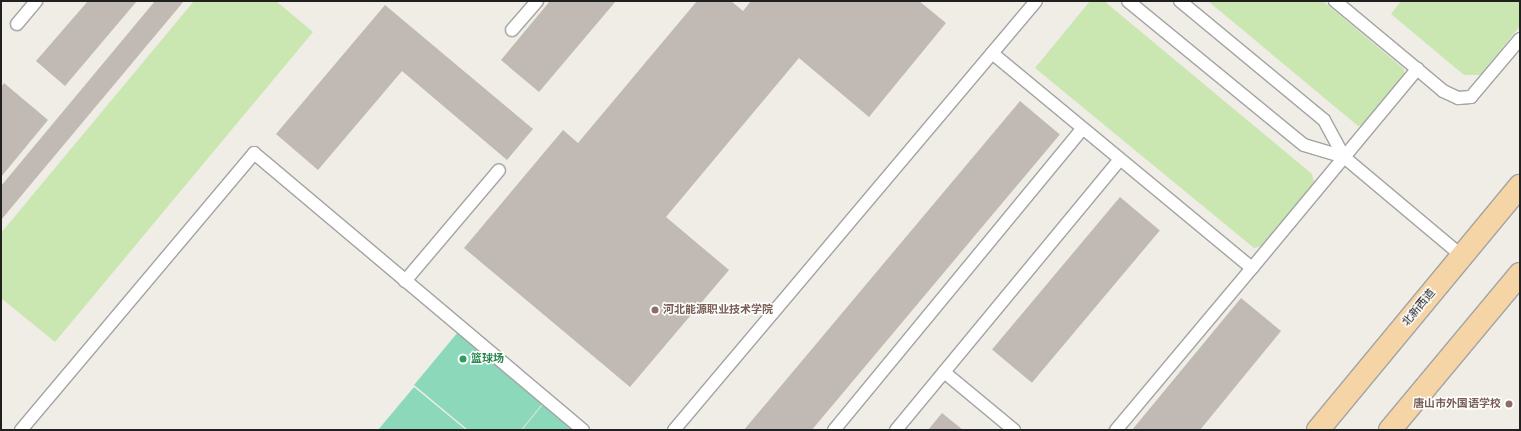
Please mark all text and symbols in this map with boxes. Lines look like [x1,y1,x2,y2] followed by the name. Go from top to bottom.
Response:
[1400,287,1438,329] street label: 北新西道
[663,303,773,317] place label: 河北能源职业技术学院
[650,305,660,315] marker: 河北能源职业技术学院
[471,352,504,366] place label: 篮球场
[458,354,468,364] marker: 篮球场
[1413,397,1501,411] place label: 唐山市外国语学校
[1504,399,1514,409] marker: 唐山市外国语学校

